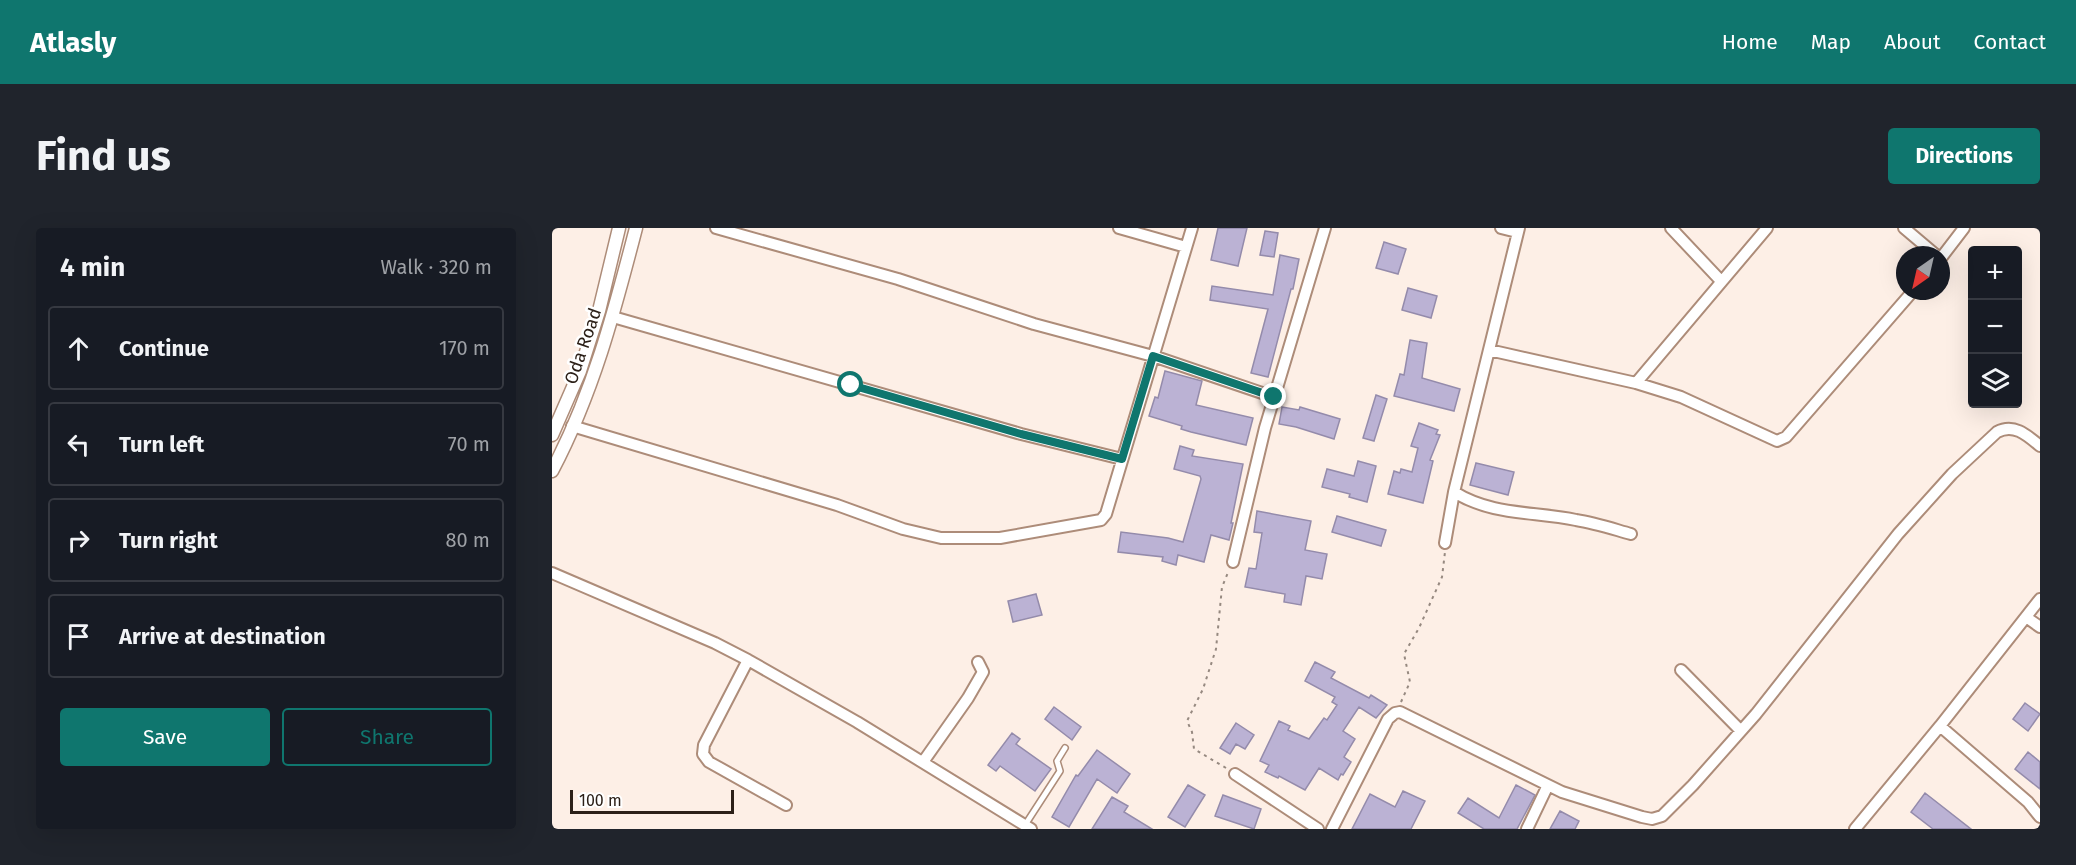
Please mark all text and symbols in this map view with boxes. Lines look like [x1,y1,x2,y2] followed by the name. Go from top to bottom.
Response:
[30,26,116,59] text: Atlasly
[1722,29,1778,55] text: Home
[1811,29,1851,55] text: Map
[1884,29,1941,55] text: About
[1974,29,2046,55] text: Contact
[1888,128,2040,184] button: Directions
[36,131,171,181] text: Find us
[1896,246,1950,300] north arrow
[1968,246,2022,408] map controls
[1968,246,2022,300] button: +
[60,252,125,283] text: 4 min
[381,255,492,279] text: Walk · 320 m
[1968,300,2022,354] button: −
[560,305,606,387] street label: Oda Road
[62,332,95,365] icon: ahead
[119,335,209,362] text: Continue
[439,336,490,360] text: 170 m
[1968,354,2022,408] button: layers
[837,371,863,397] route start
[1260,383,1286,409] route end
[62,428,95,461] icon: left
[119,431,204,458] text: Turn left
[448,432,490,456] text: 70 m
[62,524,95,557] icon: right
[119,527,218,554] text: Turn right
[445,528,490,552] text: 80 m
[62,620,95,653] icon: arrive
[119,623,326,650] text: Arrive at destination
[60,708,270,766] button: Save
[282,708,492,766] button: Share
[570,787,734,814] scale bar
[579,791,622,810] text: 100 m

